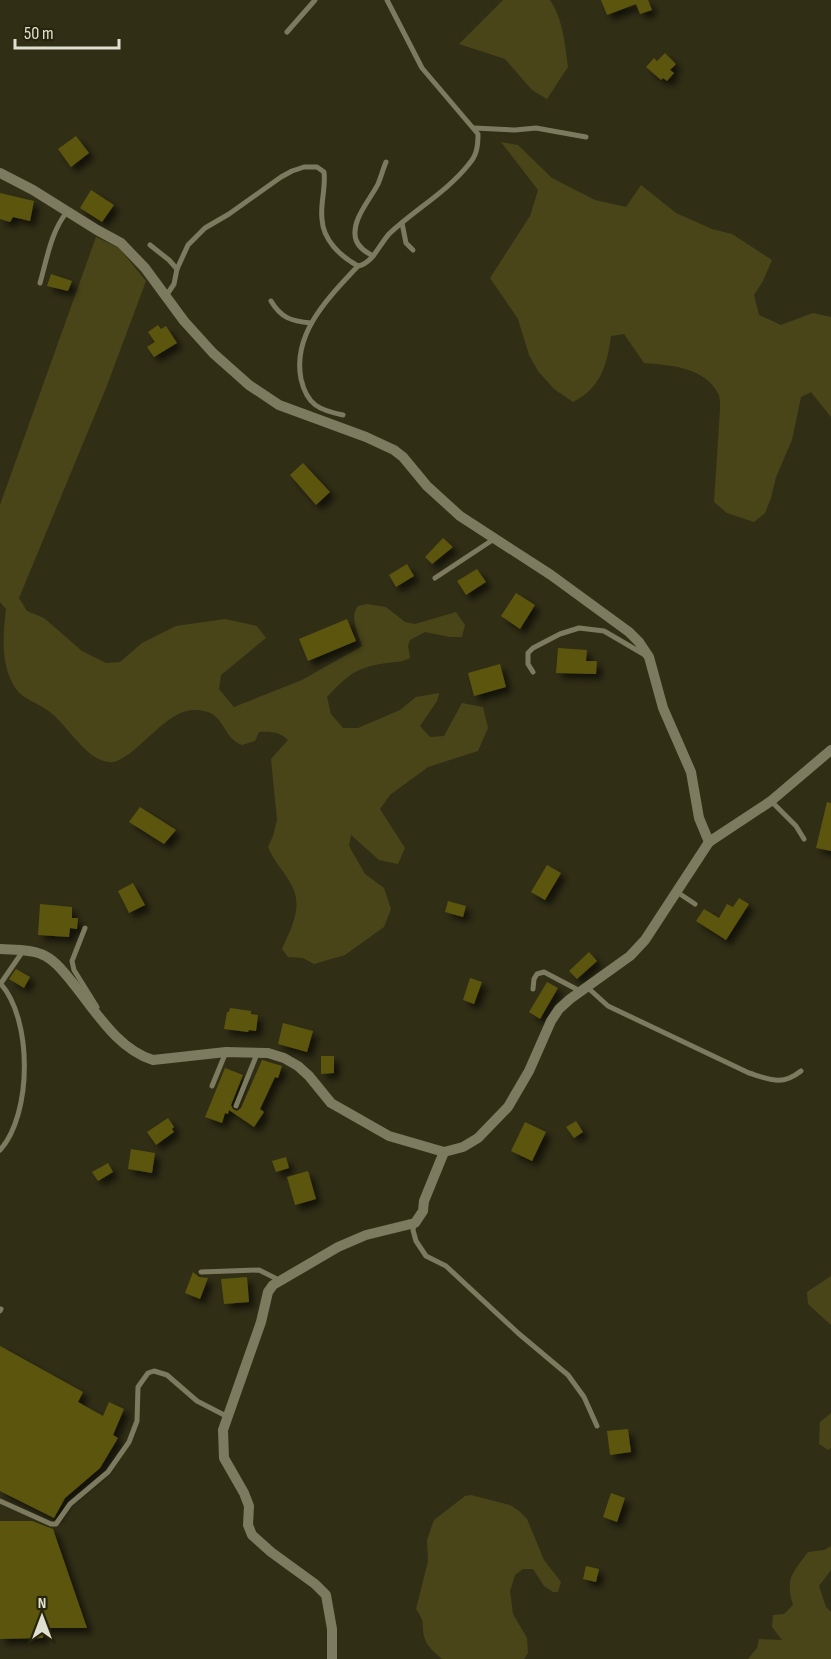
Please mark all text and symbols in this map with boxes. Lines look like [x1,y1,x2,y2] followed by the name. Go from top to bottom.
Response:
[15,12,118,50] scale bar
[24,23,54,44] text: 50 m
[12,1587,72,1647] north arrow
[38,1594,46,1613] text: N

